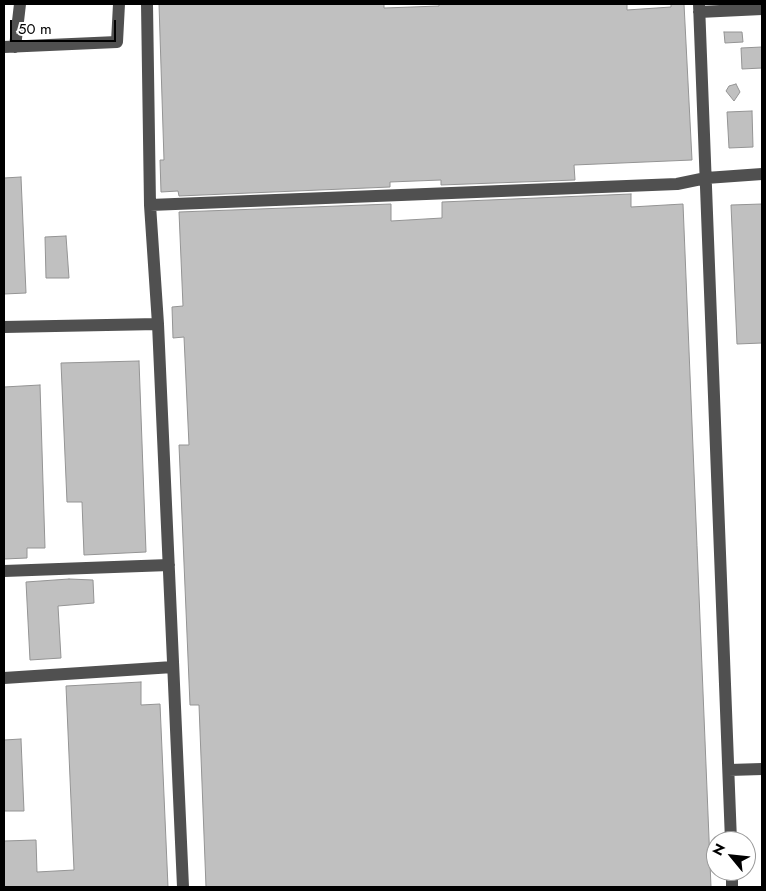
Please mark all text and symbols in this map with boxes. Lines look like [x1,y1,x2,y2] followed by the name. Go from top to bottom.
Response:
[12,10,119,42] scale bar
[18,18,52,40] text: 50 m
[706,831,756,881] north arrow
[707,840,730,859] text: N

